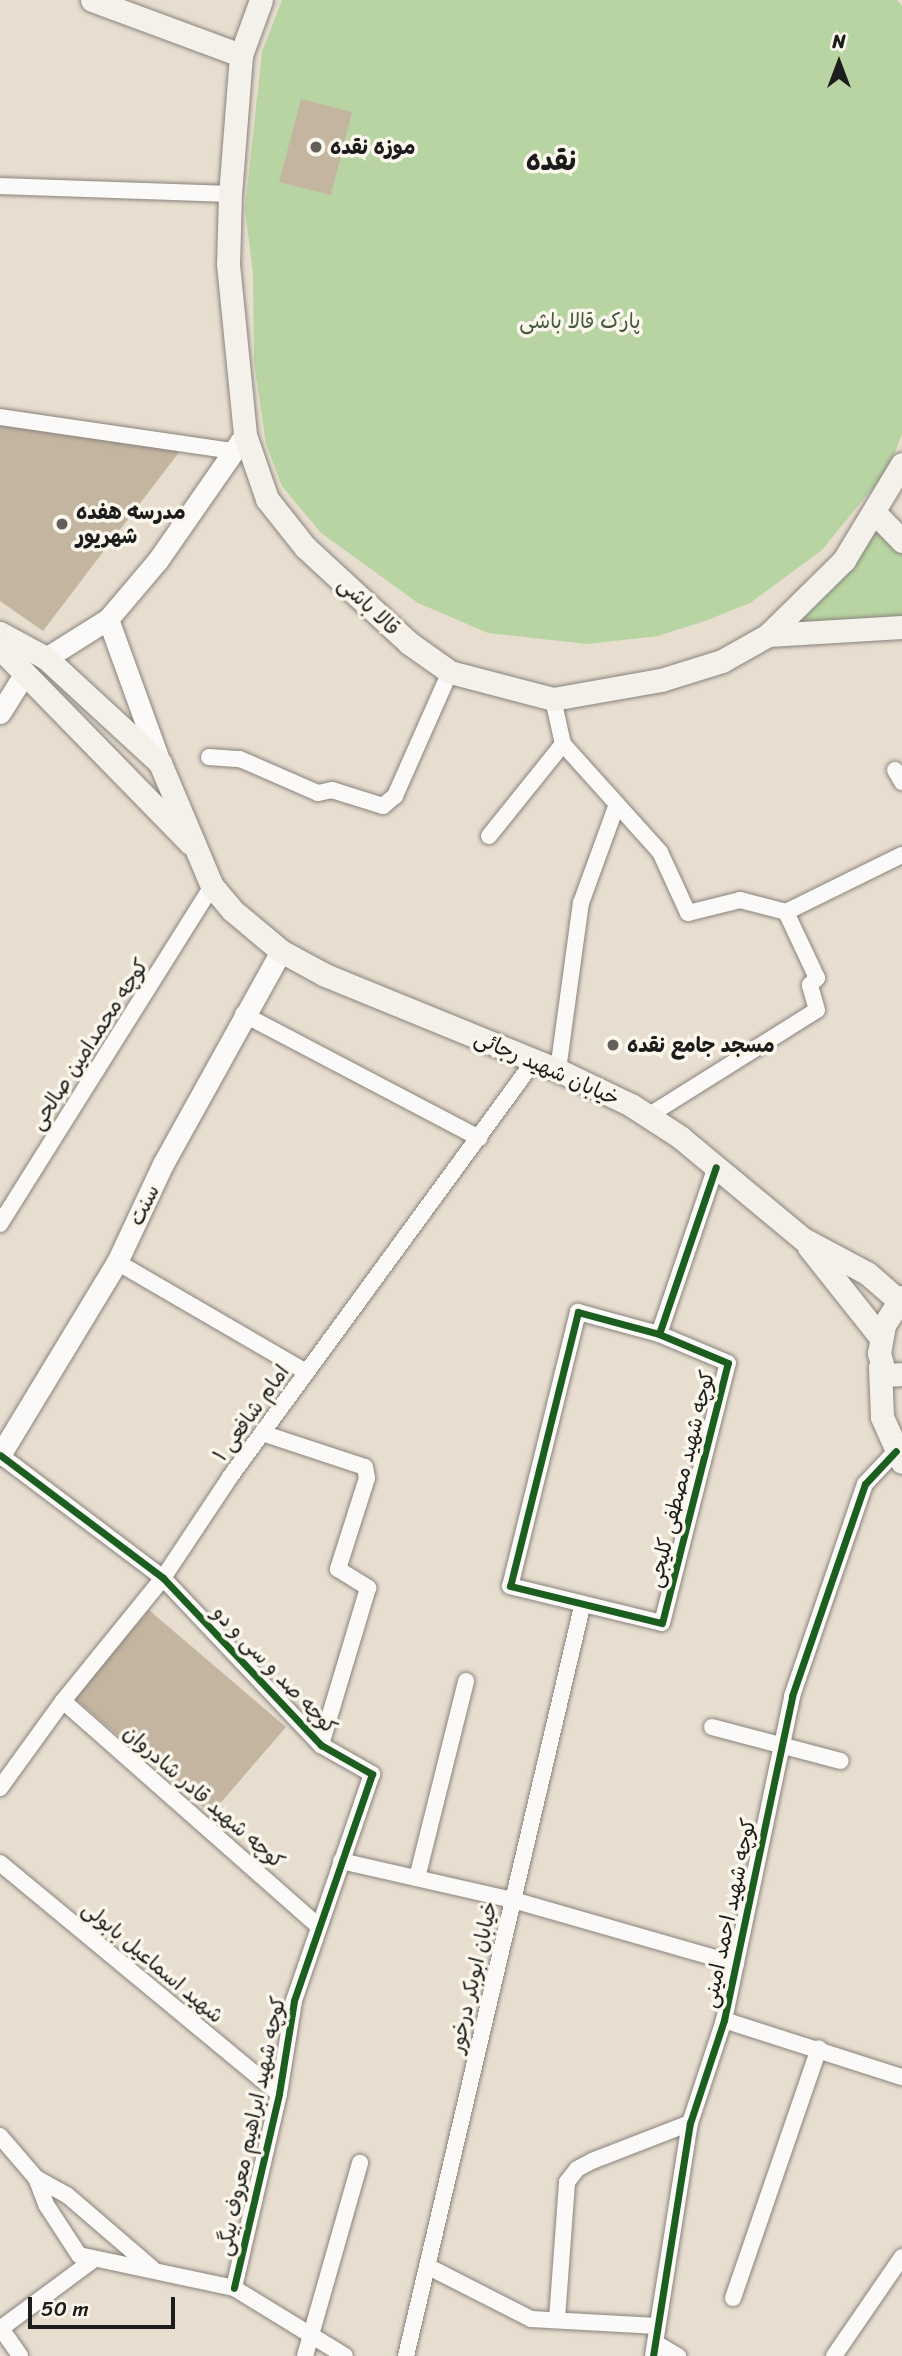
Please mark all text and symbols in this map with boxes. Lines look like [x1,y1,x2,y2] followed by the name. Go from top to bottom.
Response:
[832,25,846,58] text: N
[804,28,874,98] north arrow
[330,134,415,160] place label: موزه نقده
[308,139,324,155] marker: موزه نقده
[526,144,576,178] district label: نقده
[519,308,641,334] park label: پارک قالا باشی
[76,499,186,549] place label: مدرسه هفده شهریور
[54,516,70,532] marker: مدرسه هفده شهریور
[333,571,405,641] street label: قالا باشی
[24,954,154,1134] street label: کوچه محمدامین صالحی
[471,1025,623,1111] street label: خیابان شهید رجائی
[627,1032,775,1058] place label: مسجد جامع نقده
[605,1037,621,1053] marker: مسجد جامع نقده
[123,1180,165,1230] street label: سنت
[207,1360,295,1466] street label: امام شافعی ۱
[642,1368,720,1590] street label: کوچه شهید مصطفی کلیجی
[207,1601,343,1739] street label: کوچه صد و سی و دو
[118,1720,290,1874] street label: کوچه شهید قادر شادروان
[697,1816,761,2010] street label: کوچه شهید احمد امینی
[77,1896,229,2028] street label: شهید اسماعیل بابولی
[443,1899,503,2055] street label: خیابان ابوبکر درخور
[211,1994,291,2258] street label: کوچه شهید ابراهیم معروف بیگی
[32,2282,178,2326] scale bar
[41,2290,89,2328] text: 50 m

